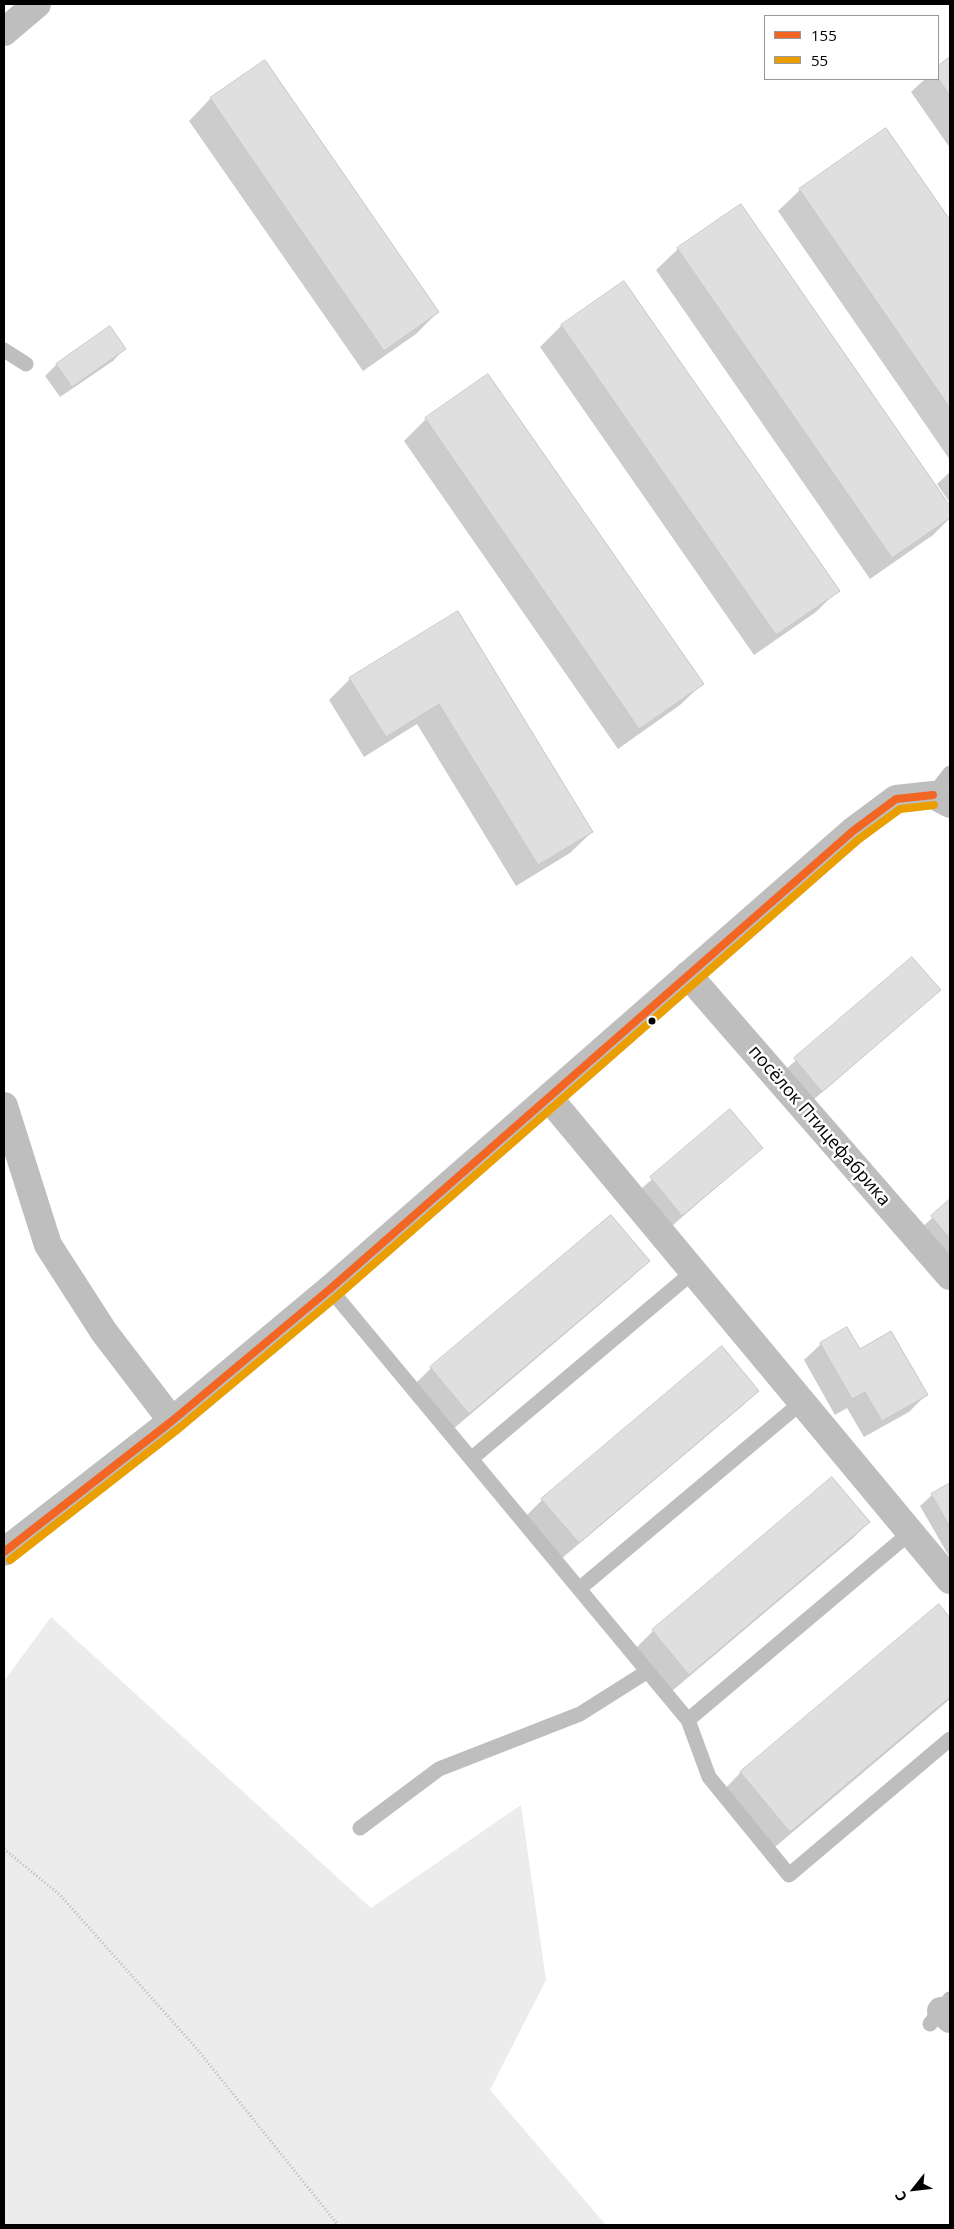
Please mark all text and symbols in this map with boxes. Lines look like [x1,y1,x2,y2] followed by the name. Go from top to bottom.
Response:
[764,15,939,80] legend
[811,25,837,45] text: 155
[811,50,828,70] text: 55
[647,1016,657,1026] unlabelled marker
[743,1041,895,1211] street label: посёлок Птицефабрика
[889,2164,939,2214] north arrow
[890,2188,911,2205] text: С

